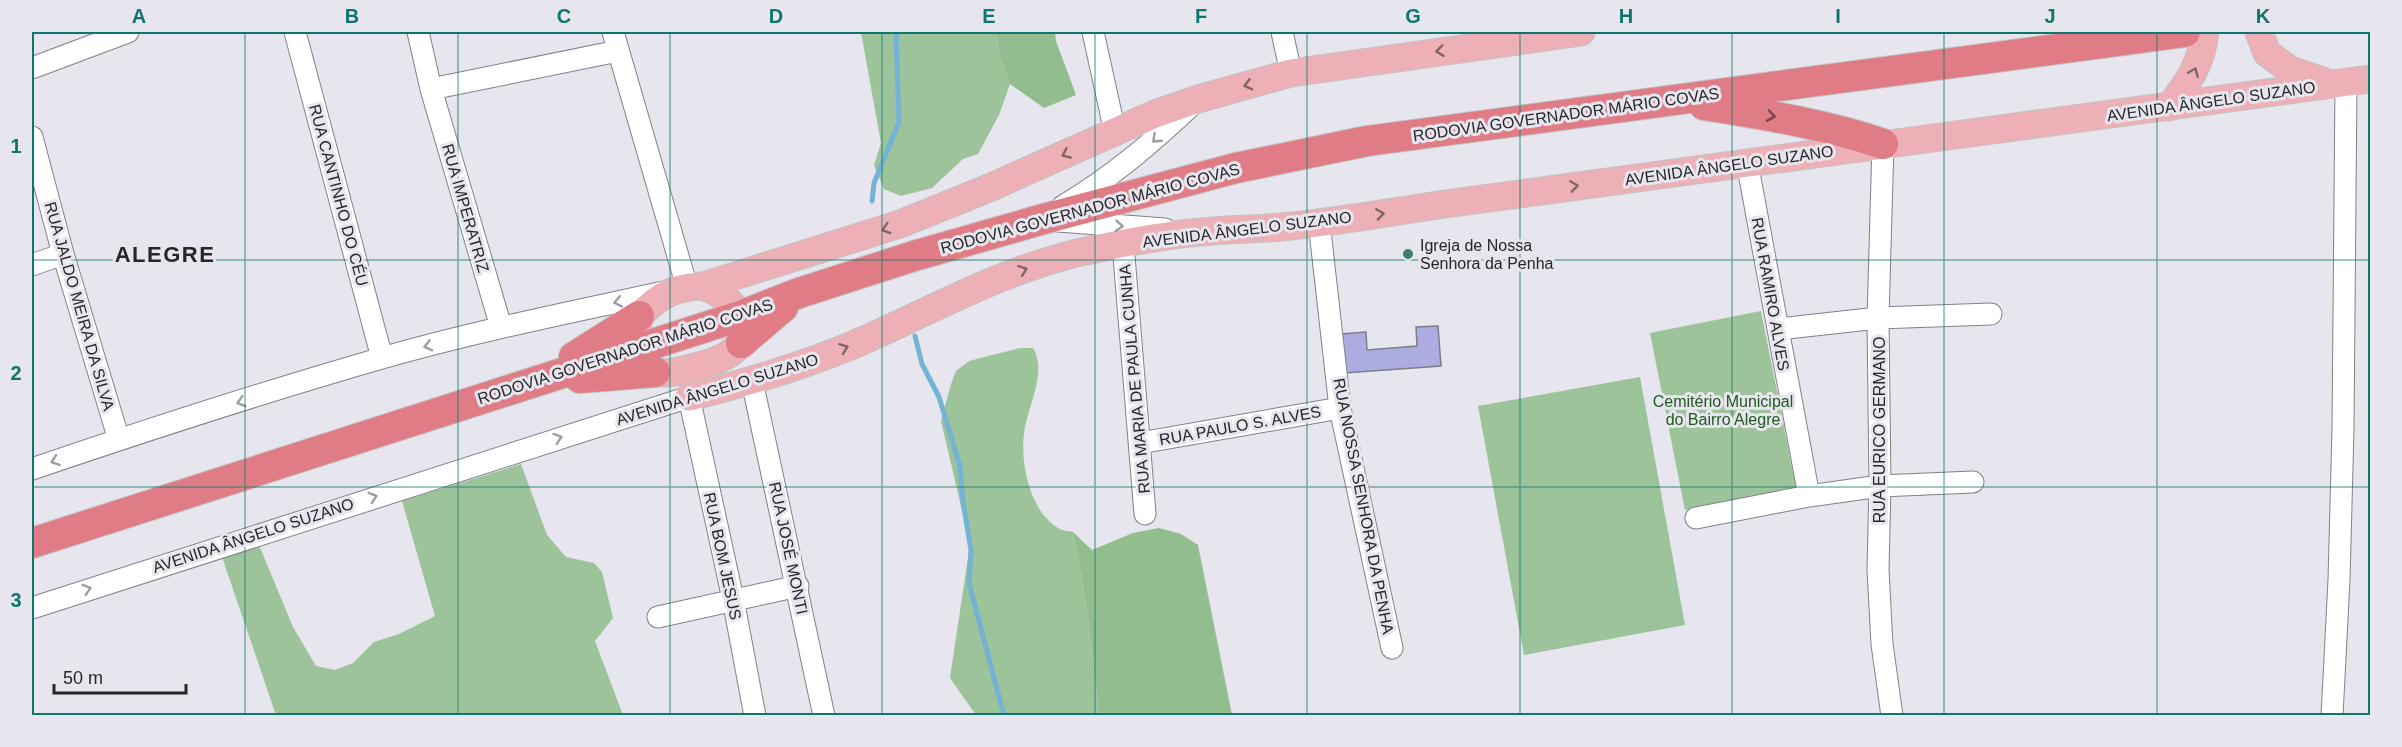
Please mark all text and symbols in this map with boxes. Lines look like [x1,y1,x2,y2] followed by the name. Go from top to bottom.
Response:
[132,5,146,27] text: A
[345,5,359,27] text: B
[557,5,571,27] text: C
[769,5,783,27] text: D
[982,5,996,27] text: E
[1195,5,1207,27] text: F
[1405,5,1421,27] text: G
[1619,5,1633,27] text: H
[1835,5,1841,27] text: I
[2044,5,2056,27] text: J
[2256,5,2271,27] text: K
[1435,44,1444,57] one-way arrow
[2187,68,2199,79] one-way arrow
[2106,77,2316,125] street label: AVENIDA ÂNGELO SUZANO
[1243,78,1254,90] one-way arrow
[1412,84,1720,144] street label: RODOVIA GOVERNADOR MÁRIO COVAS
[306,102,372,288] street label: RUA CANTINHO DO CÉU
[1766,110,1775,122] one-way arrow
[1152,132,1162,143] one-way arrow
[10,135,22,157] text: 1
[1624,141,1834,189] street label: AVENIDA ÂNGELO SUZANO
[439,142,492,275] street label: RUA IMPERATRIZ
[1061,147,1072,159] one-way arrow
[938,159,1242,257] street label: RODOVIA GOVERNADOR MÁRIO COVAS
[1569,181,1578,193] one-way arrow
[42,200,118,413] street label: RUA JALDO MEIRA DA SILVA
[1141,207,1353,251] street label: AVENIDA ÂNGELO SUZANO
[1376,208,1385,220] one-way arrow
[1749,216,1792,372] street label: RUA RAMIRO ALVES
[1114,219,1124,232] one-way arrow
[881,222,892,234] one-way arrow
[1420,237,1554,272] place label: Igreja de Nossa Senhora da Penha
[115,242,215,267] district label: ALEGRE
[1401,247,1415,261] marker: Igreja de Nossa Senhora da Penha
[1116,263,1153,494] street label: RUA MARIA DE PAULA CUNHA
[1017,265,1028,277] one-way arrow
[475,295,775,407] street label: RODOVIA GOVERNADOR MÁRIO COVAS
[613,295,623,308] one-way arrow
[1871,337,1888,523] street label: RUA EURICO GERMANO
[423,339,433,352] one-way arrow
[838,343,849,355] one-way arrow
[614,350,820,428] street label: AVENIDA ÂNGELO SUZANO
[10,362,22,384] text: 2
[1330,377,1397,636] street label: RUA NOSSA SENHORA DA PENHA
[1653,393,1793,428] park label: Cemitério Municipal do Bairro Alegre
[236,395,247,407] one-way arrow
[1158,403,1322,448] street label: RUA PAULO S. ALVES
[552,433,563,445] one-way arrow
[50,454,61,466] one-way arrow
[766,480,812,616] street label: RUA JOSÉ MONTI
[701,491,744,621] street label: RUA BOM JESUS
[367,492,378,505] one-way arrow
[150,494,356,576] street label: AVENIDA ÂNGELO SUZANO
[81,584,92,597] one-way arrow
[10,589,22,611] text: 3
[54,657,186,695] scale bar
[63,668,103,688] text: 50 m

